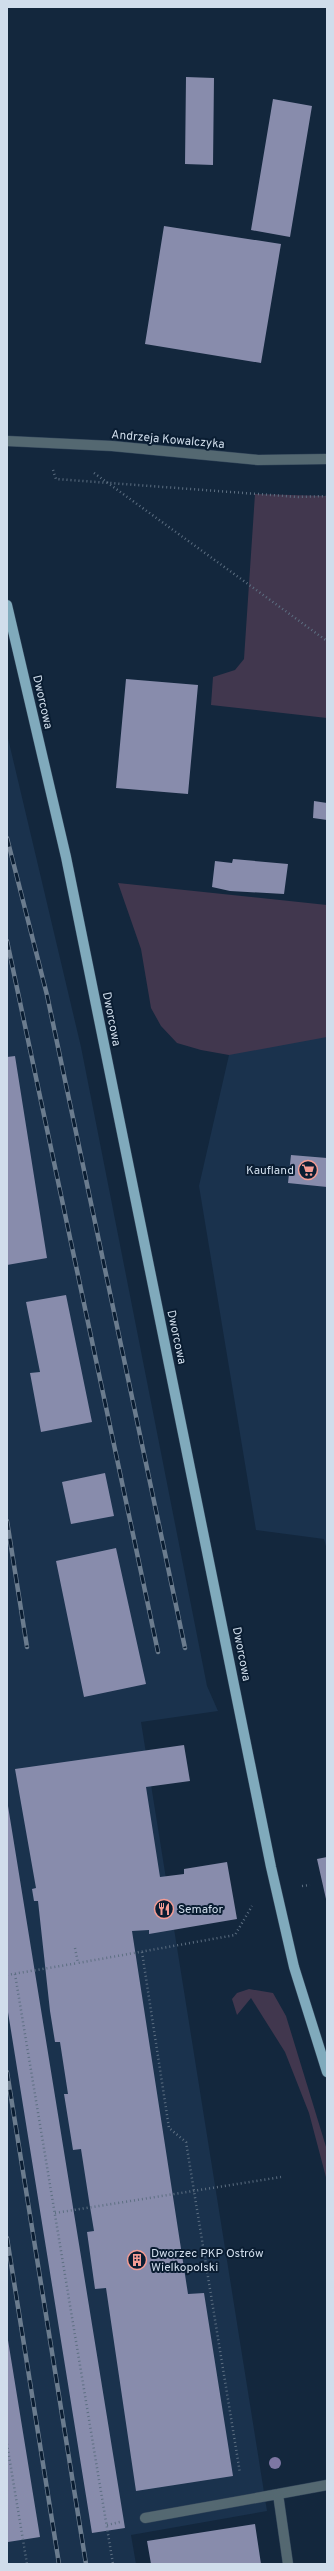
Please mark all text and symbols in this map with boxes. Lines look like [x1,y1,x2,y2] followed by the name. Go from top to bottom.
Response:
[111,427,225,453] street label: Andrzeja Kowalczyka
[28,674,56,731] street label: Dworcowa
[98,991,124,1048] street label: Dworcowa
[297,1159,319,1181] supermarket icon: Kaufland
[246,1163,294,1179] place label: Kaufland
[162,1309,190,1366] street label: Dworcowa
[228,1626,254,1683] street label: Dworcowa
[153,1898,175,1920] restaurant icon: Semafor
[178,1902,223,1918] place label: Semafor
[151,2246,264,2276] place label: Dworzec PKP Ostrów Wielkopolski
[126,2249,148,2271] building icon: Dworzec PKP Ostrów Wielkopolski

